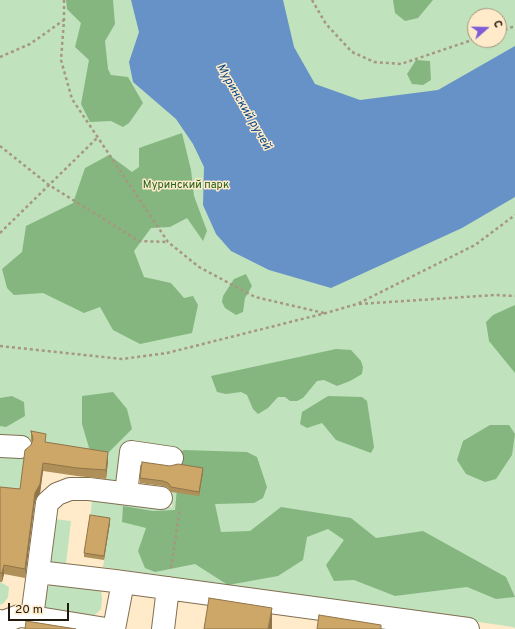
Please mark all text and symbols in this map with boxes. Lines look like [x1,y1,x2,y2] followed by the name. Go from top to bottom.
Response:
[467,8,507,48] north arrow
[490,19,505,30] text: С
[212,61,274,153] water label: Муринский ручей
[143,179,229,193] park label: Муринский парк
[10,595,71,621] scale bar
[15,602,43,618] text: 20 m

